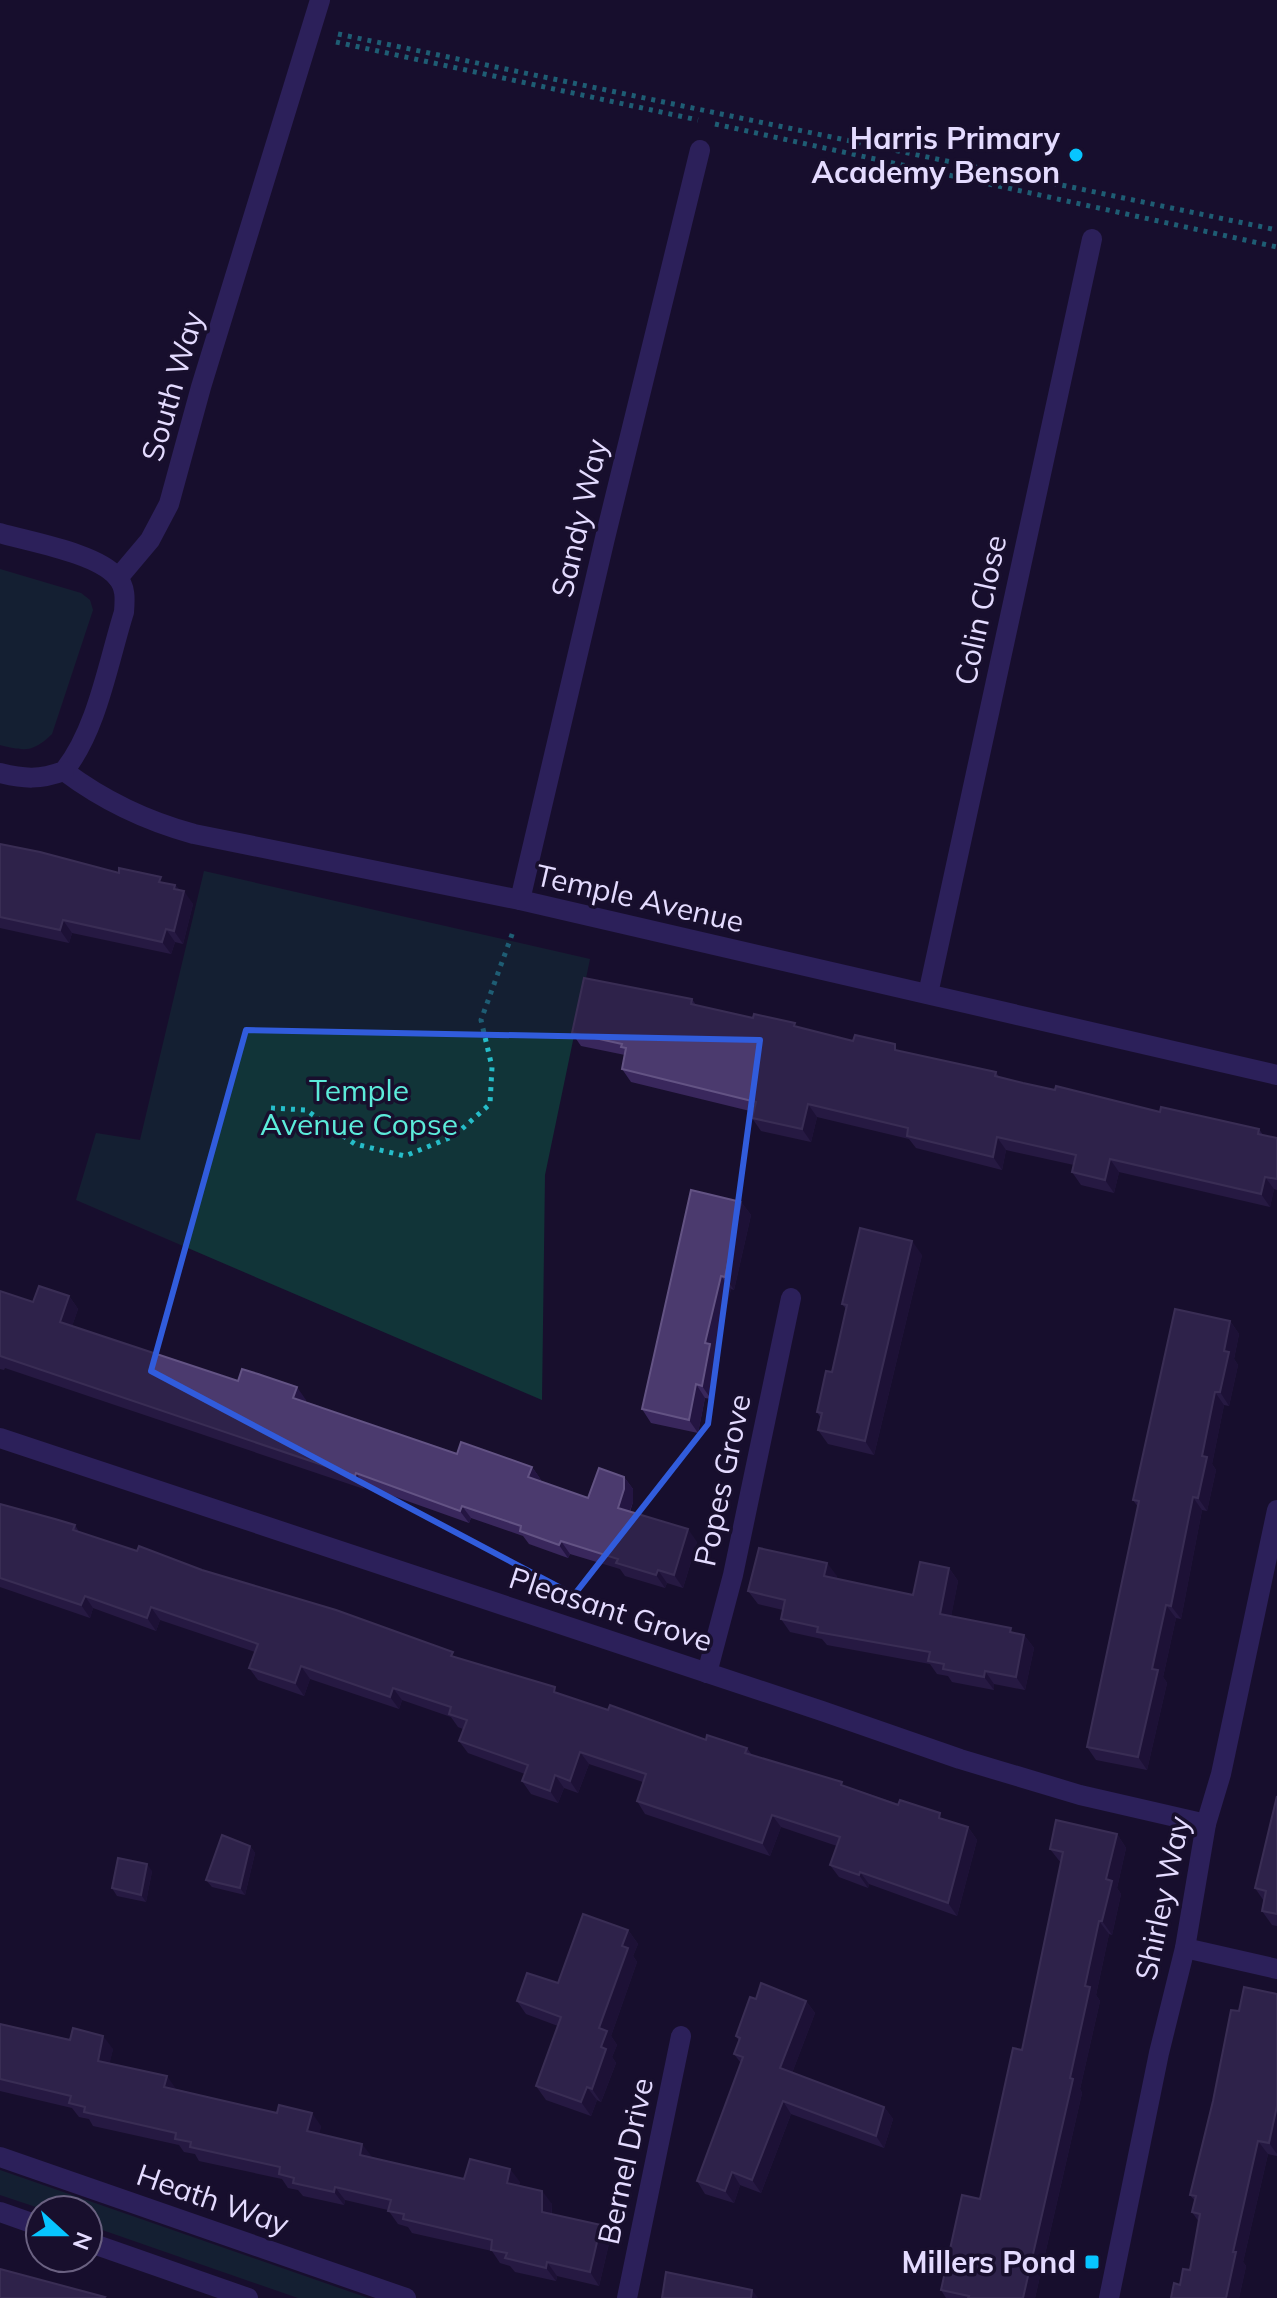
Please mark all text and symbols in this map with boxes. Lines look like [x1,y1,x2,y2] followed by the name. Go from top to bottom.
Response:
[812,119,1061,191] place label: Harris Primary Academy Benson
[1067,146,1085,164] marker: Harris Primary Academy Benson
[132,306,212,465] street label: South Way
[542,435,616,601] street label: Sandy Way
[946,532,1014,688] street label: Colin Close
[532,856,748,940] street label: Temple Avenue
[260,1071,458,1143] park label: Temple Avenue Copse
[685,1391,759,1569] street label: Popes Grove
[505,1558,717,1660] street label: Pleasant Grove
[1126,1812,1198,1984] street label: Shirley Way
[589,2074,661,2248] street label: Bernel Drive
[132,2155,294,2243] street label: Heath Way
[24,2194,104,2274] north arrow
[67,2228,99,2254] text: N
[901,2243,1076,2281] place label: Millers Pond
[1083,2253,1101,2271] marker: Millers Pond

